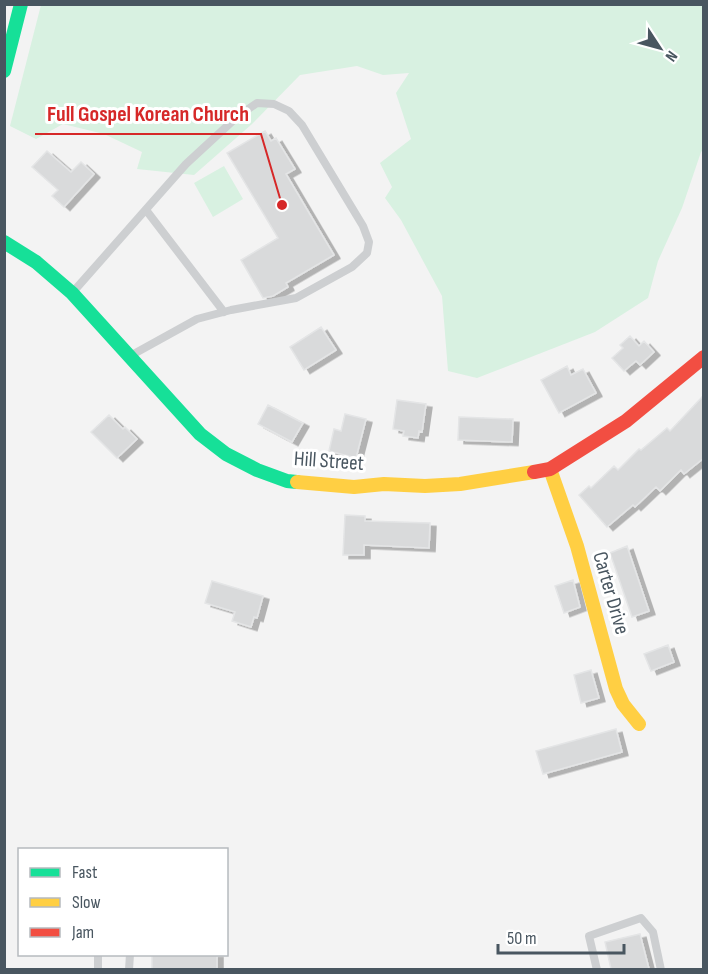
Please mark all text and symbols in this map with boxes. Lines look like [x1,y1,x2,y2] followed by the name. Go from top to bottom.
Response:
[630,18,690,78] north arrow
[661,47,681,65] text: N
[35,94,261,134] callout: Full Gospel Korean Church
[47,101,249,128] text: Full Gospel Korean Church
[293,446,365,476] street label: Hill Street
[587,549,635,637] street label: Carter Drive
[18,848,228,956] legend
[72,862,98,883] text: Fast
[72,892,101,913] text: Slow
[498,917,624,955] scale bar
[71,922,94,943] text: Jam
[507,928,537,949] text: 50 m

